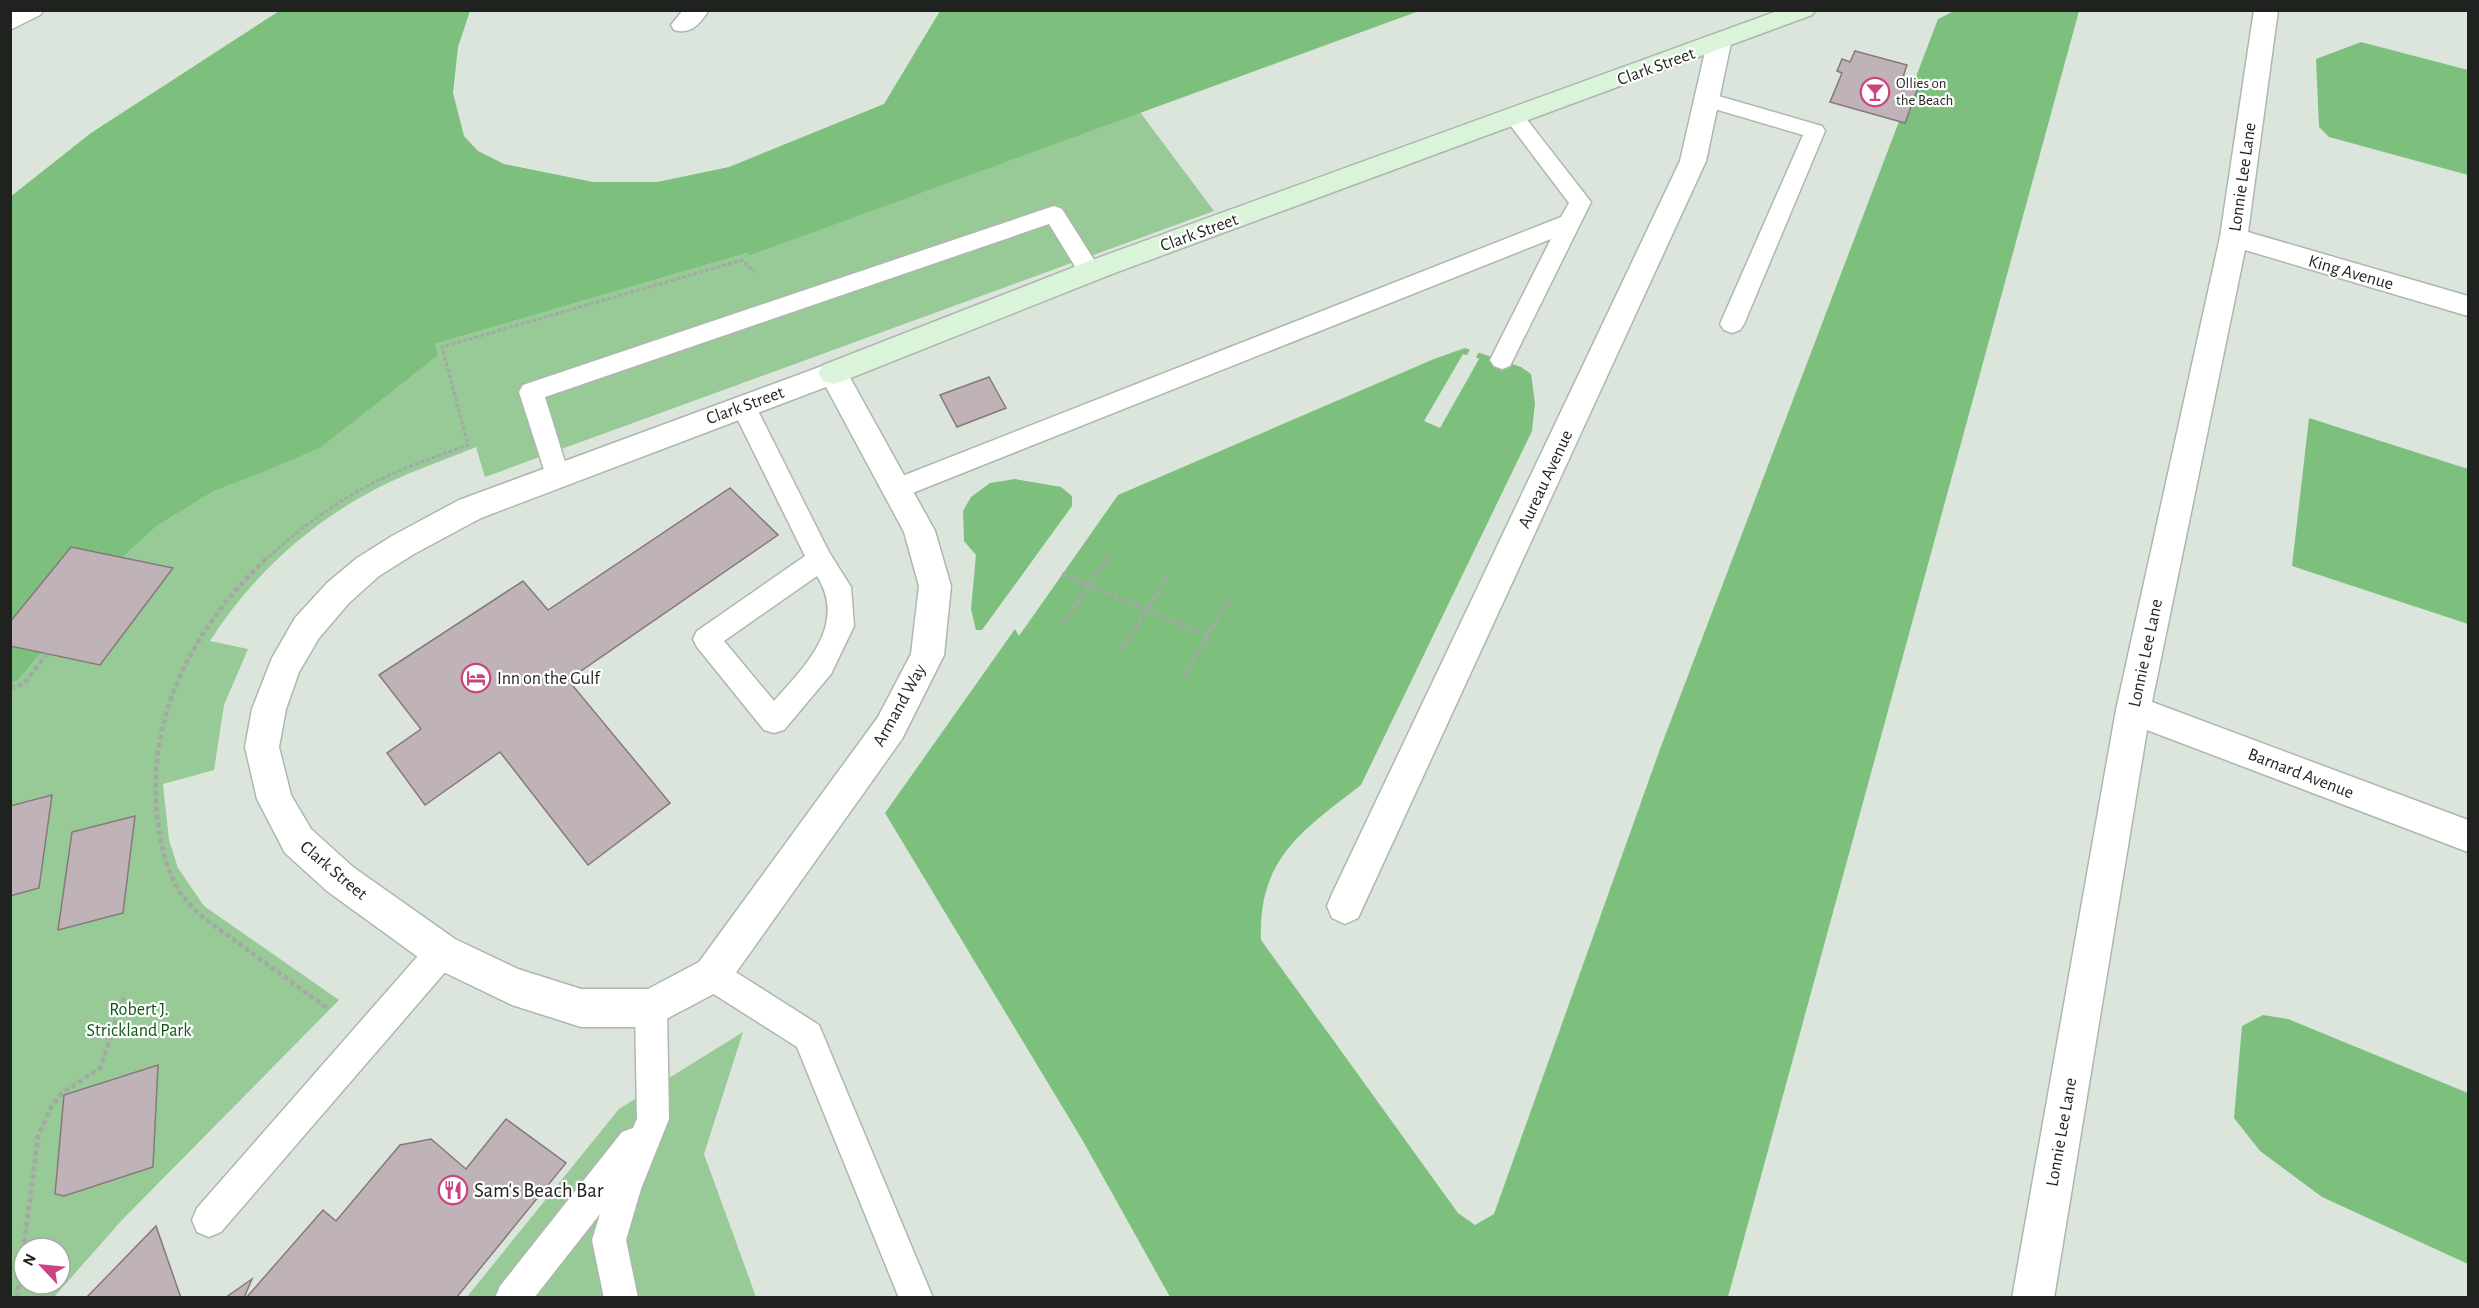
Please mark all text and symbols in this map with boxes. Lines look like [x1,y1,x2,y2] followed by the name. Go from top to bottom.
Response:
[1615,44,1698,89] street label: Clark Street
[1859,76,1891,108] bar icon: Ollies on the Beach
[1896,76,1953,108] place label: Ollies on the Beach
[2226,121,2260,233] street label: Lonnie Lee Lane
[1158,210,1241,255] street label: Clark Street
[2306,252,2395,294] street label: King Avenue
[704,383,787,428] street label: Clark Street
[1515,428,1576,531] street label: Aureau Avenue
[2126,598,2166,709] street label: Lonnie Lee Lane
[870,661,930,750] street label: Armand Way
[460,662,492,694] hotel icon: Inn on the Gulf
[497,670,601,688] place label: Inn on the Gulf
[2245,746,2356,802] street label: Barnard Avenue
[296,838,370,904] street label: Clark Street
[87,1001,192,1040] park label: Robert J. Strickland Park
[2044,1076,2080,1188] street label: Lonnie Lee Lane
[437,1174,469,1206] restaurant icon: Sam's Beach Bar
[474,1180,604,1201] place label: Sam's Beach Bar
[12,1236,72,1296] north arrow
[20,1251,39,1268] text: N

